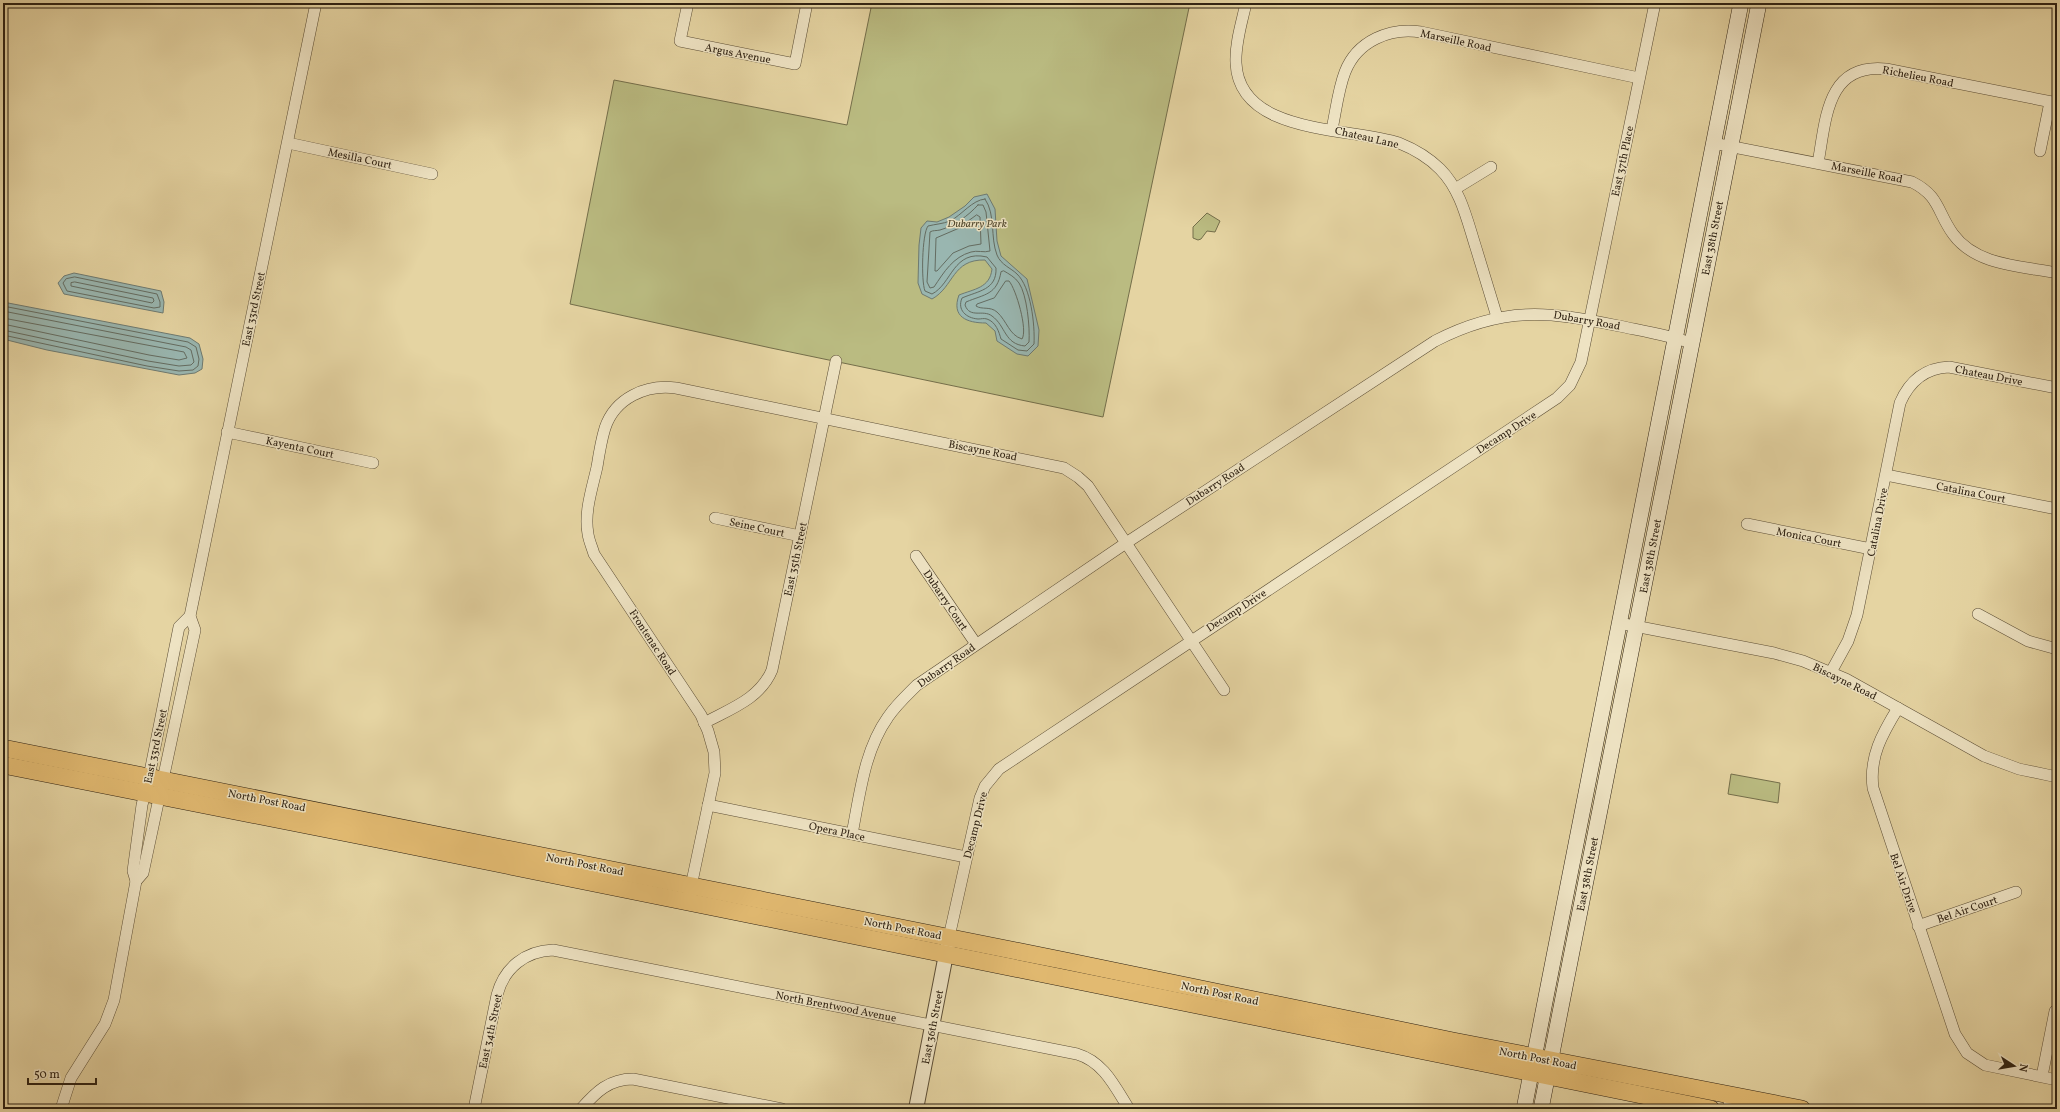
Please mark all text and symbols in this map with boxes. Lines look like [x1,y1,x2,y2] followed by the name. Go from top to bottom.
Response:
[1419,27,1493,56] street label: Marseille Road
[703,41,772,68] street label: Argus Avenue
[1881,63,1955,92] street label: Richelieu Road
[1333,124,1400,153] street label: Chateau Lane
[1609,125,1638,198] street label: East 37th Place
[326,145,393,174] street label: Mesilla Court
[1830,159,1904,188] street label: Marseille Road
[1699,200,1728,277] street label: East 38th Street
[947,217,1007,232] park label: Dubarry Park
[239,270,270,348] street label: East 33rd Street
[1552,308,1621,335] street label: Dubarry Road
[1954,363,2024,390] street label: Chateau Drive
[1474,408,1540,458] street label: Decamp Drive
[264,434,335,463] street label: Kayenta Court
[947,437,1018,465] street label: Biscayne Road
[1183,461,1248,510] street label: Dubarry Road
[1935,479,2007,508] street label: Catalina Court
[1864,487,1892,558] street label: Catalina Drive
[728,515,786,542] street label: Seine Court
[1637,518,1666,595] street label: East 38th Street
[781,521,812,598] street label: East 35th Street
[1775,525,1843,552] street label: Monica Court
[919,567,971,634] street label: Dubarry Court
[1204,586,1270,636] street label: Decamp Drive
[625,607,679,679] street label: Frontenac Road
[915,641,979,692] street label: Dubarry Road
[1810,660,1879,704] street label: Biscayne Road
[141,707,172,785] street label: East 33rd Street
[227,787,307,816] street label: North Post Road
[961,790,992,861] street label: Decamp Drive
[807,819,866,846] street label: Opera Place
[1574,836,1603,913] street label: East 38th Street
[545,851,625,880] street label: North Post Road
[1885,852,1920,915] street label: Bel Air Drive
[1935,893,2000,928] street label: Bel Air Court
[863,915,943,944] street label: North Post Road
[1180,979,1260,1010] street label: North Post Road
[774,988,897,1027] street label: North Brentwood Avenue
[919,989,948,1066] street label: East 36th Street
[476,992,507,1070] street label: East 34th Street
[1498,1045,1578,1074] street label: North Post Road
[1994,1046,2034,1086] north arrow
[28,1060,96,1086] scale bar
[2014,1062,2030,1073] text: N
[34,1067,60,1083] text: 50 m

